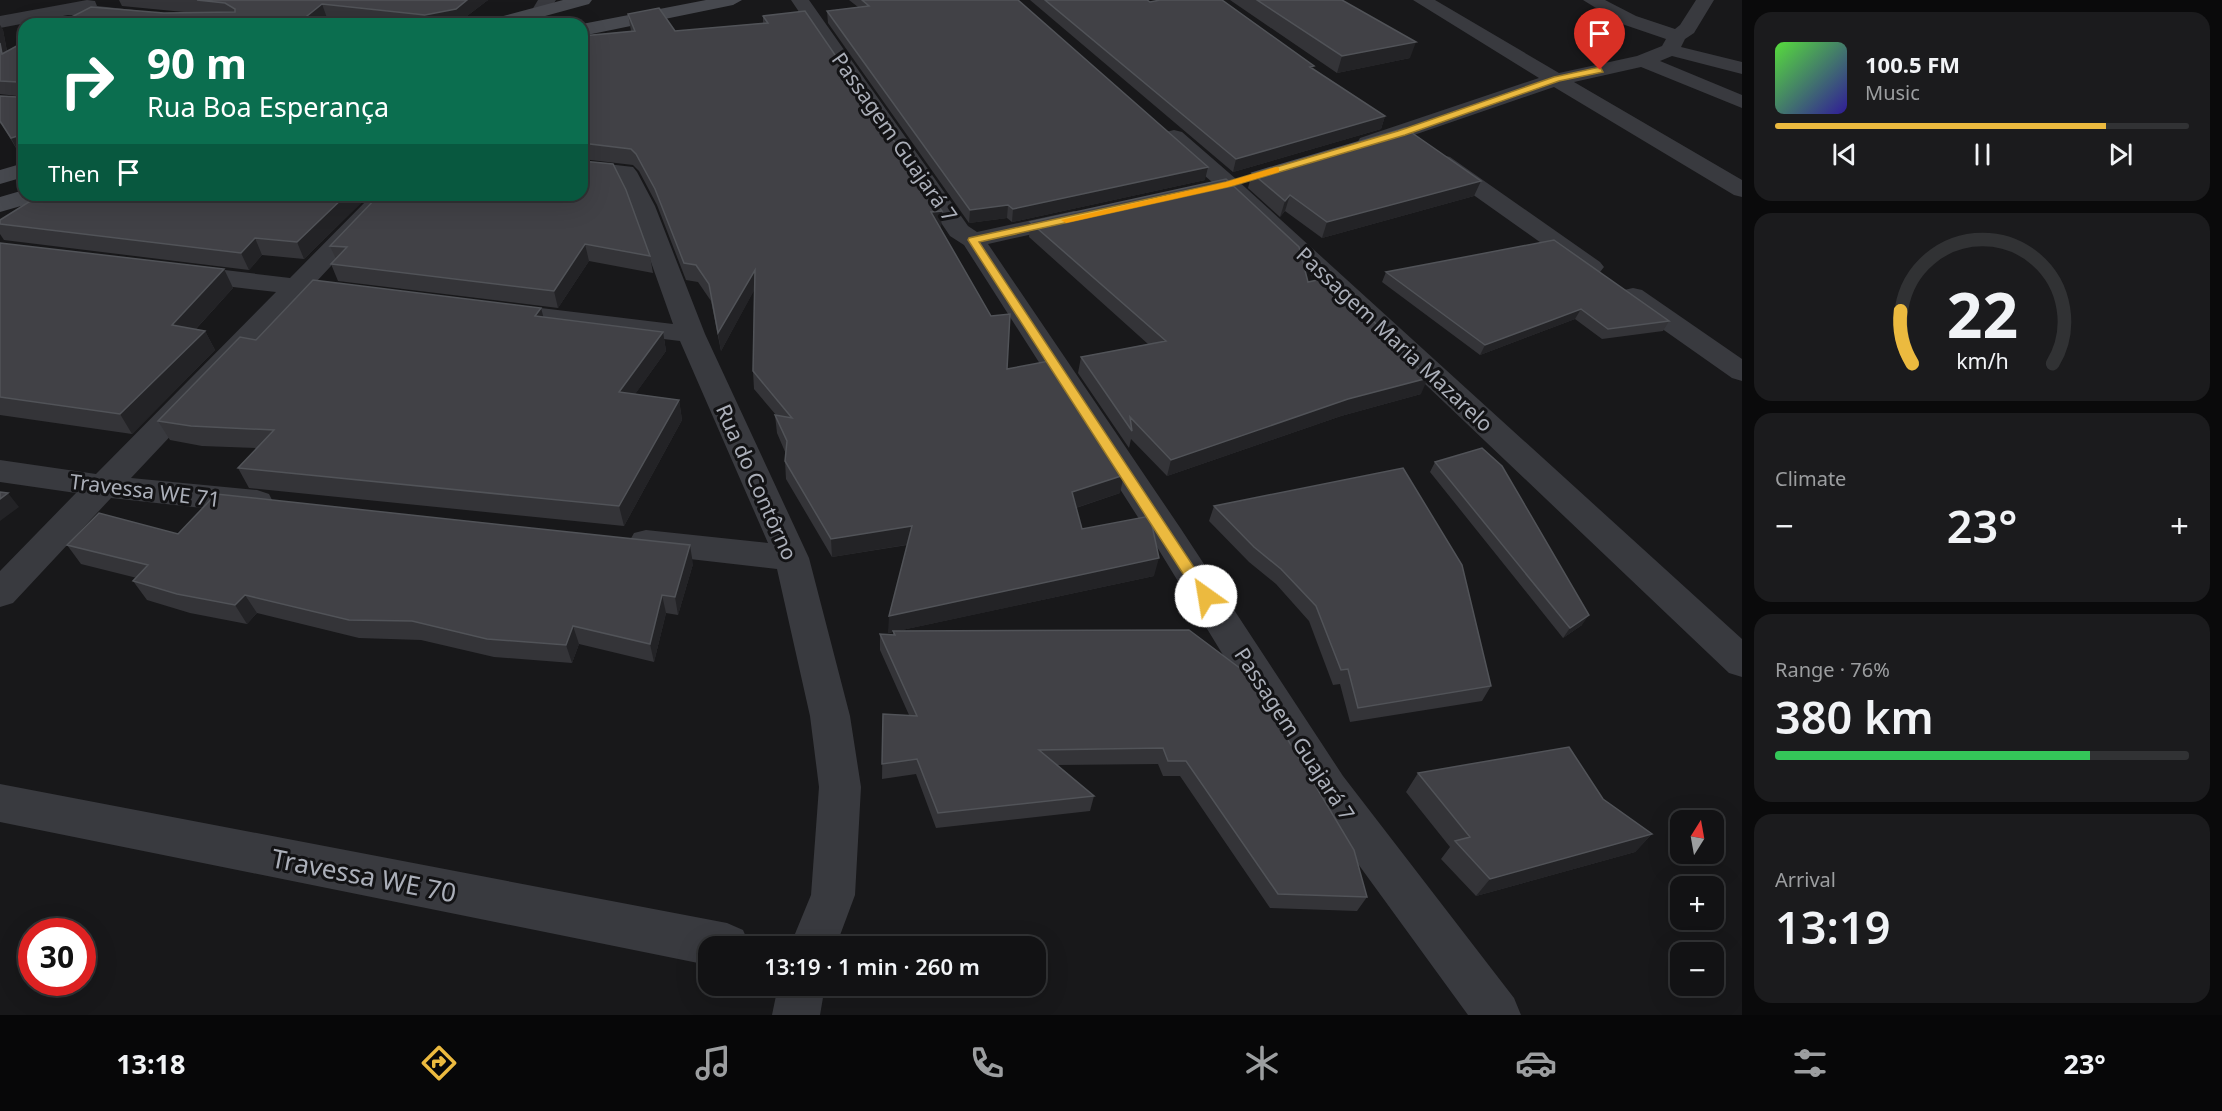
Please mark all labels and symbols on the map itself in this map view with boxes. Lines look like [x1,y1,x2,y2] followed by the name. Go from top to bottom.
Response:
[1574,8,1625,70] pin
[826,47,964,227] street label: Passagem Guajará 7
[1291,240,1499,438] street label: Passagem Maria Mazarelo
[710,400,804,564] street label: Rua do Contôrno
[68,467,222,513] street label: Travessa WE 71
[1174,564,1238,628] position arrow
[1229,642,1361,826] street label: Passagem Guajará 7
[1670,810,1724,864] north arrow
[269,839,459,911] street label: Travessa WE 70
[18,918,96,996] speed limit sign: 30

